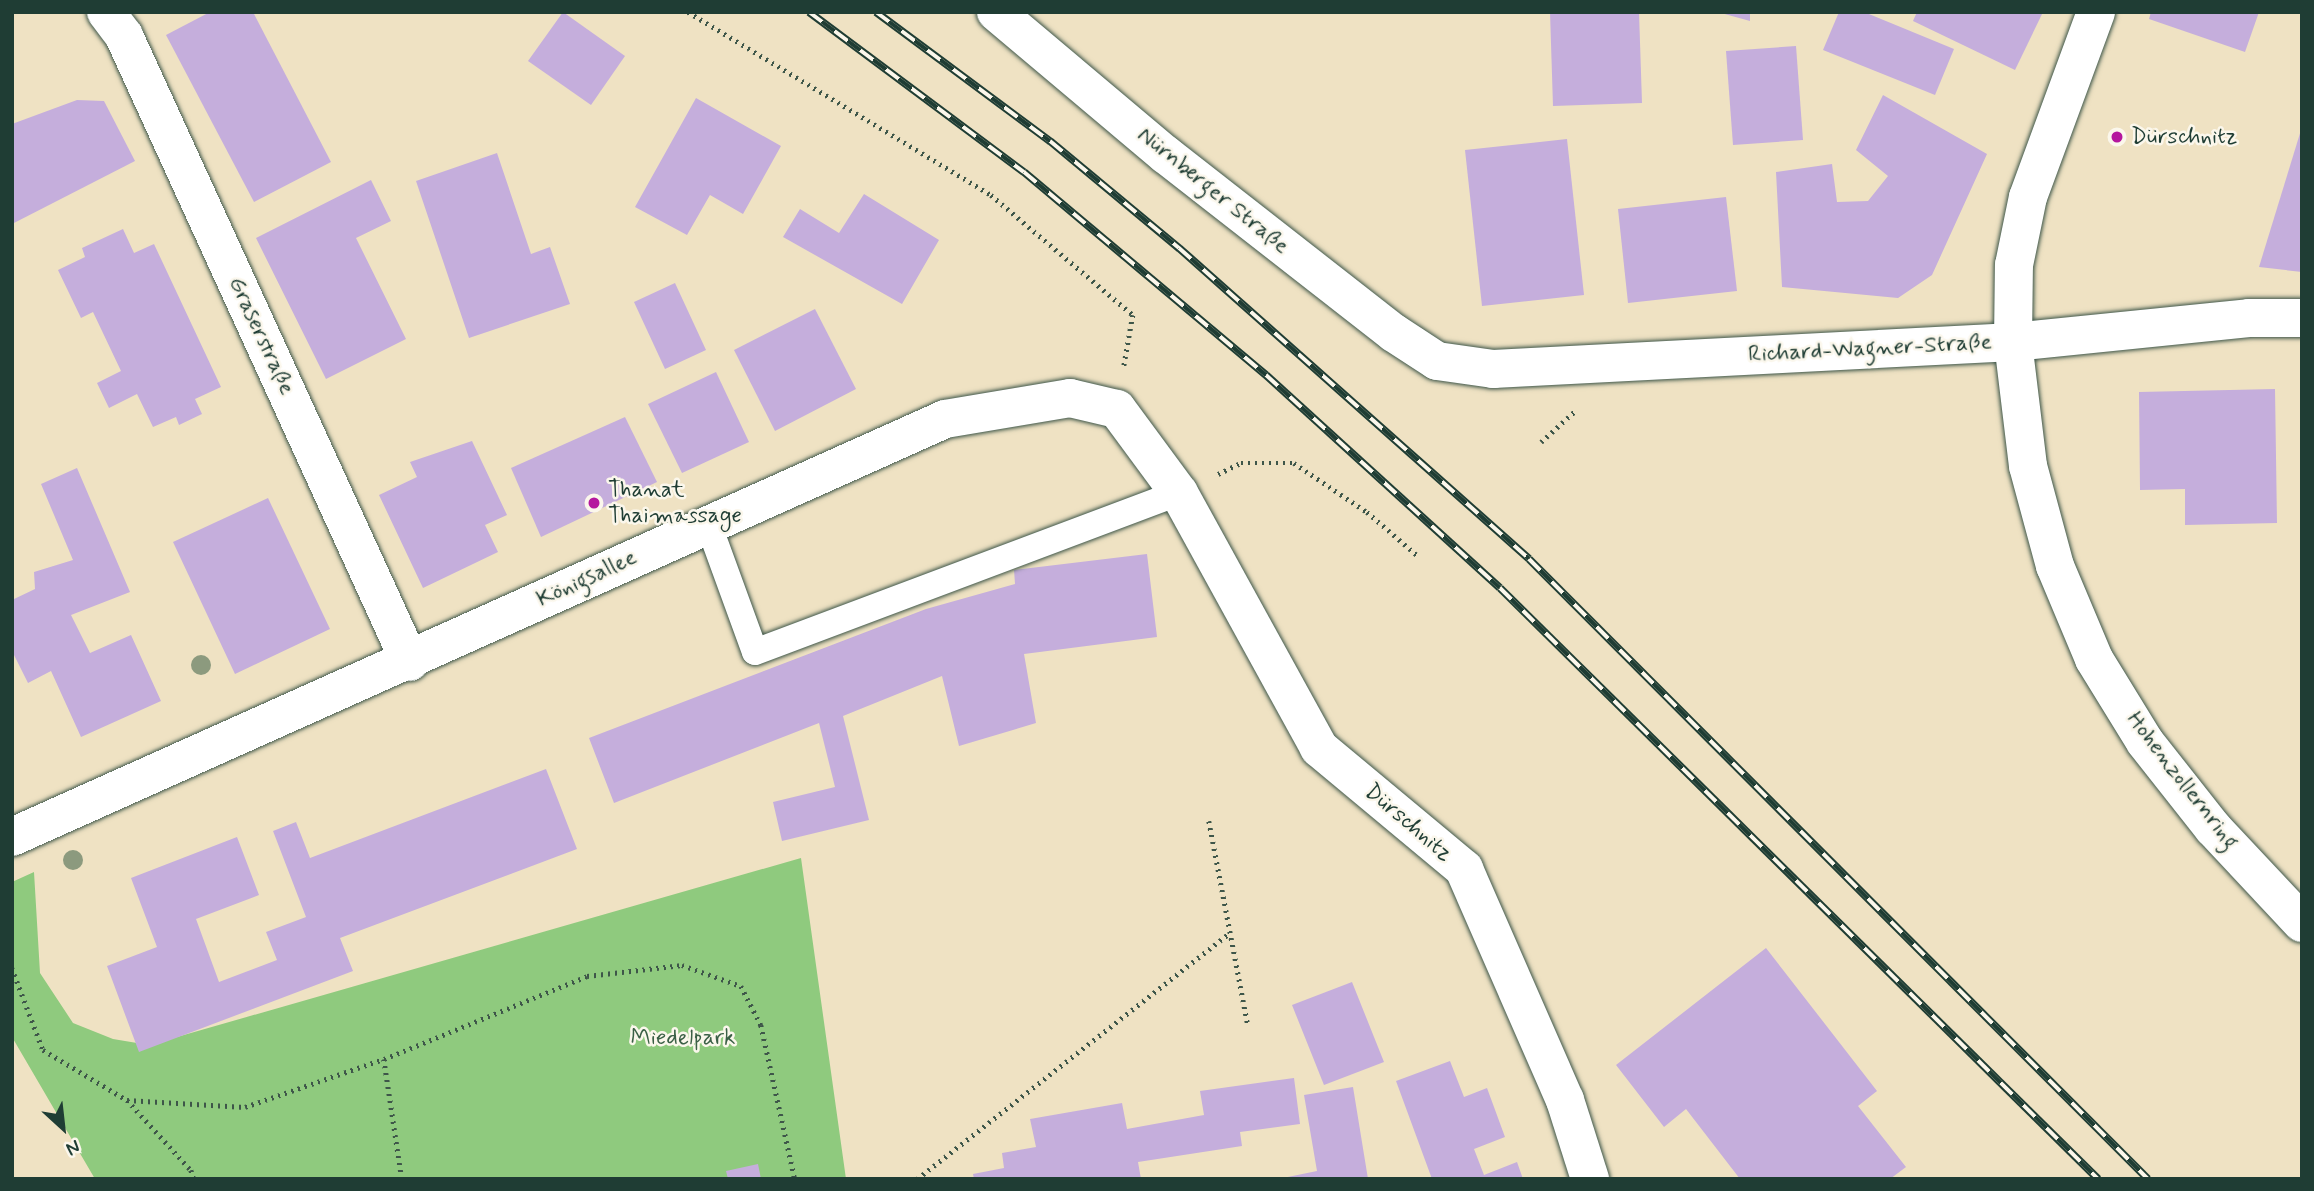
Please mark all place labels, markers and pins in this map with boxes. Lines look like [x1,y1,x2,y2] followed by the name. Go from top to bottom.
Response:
[2131,123,2238,151] place label: Dürschnitz
[2109,129,2125,145] marker: Dürschnitz
[608,476,742,530] place label: Thanat Thaimassage
[586,495,602,511] marker: Thanat Thaimassage

